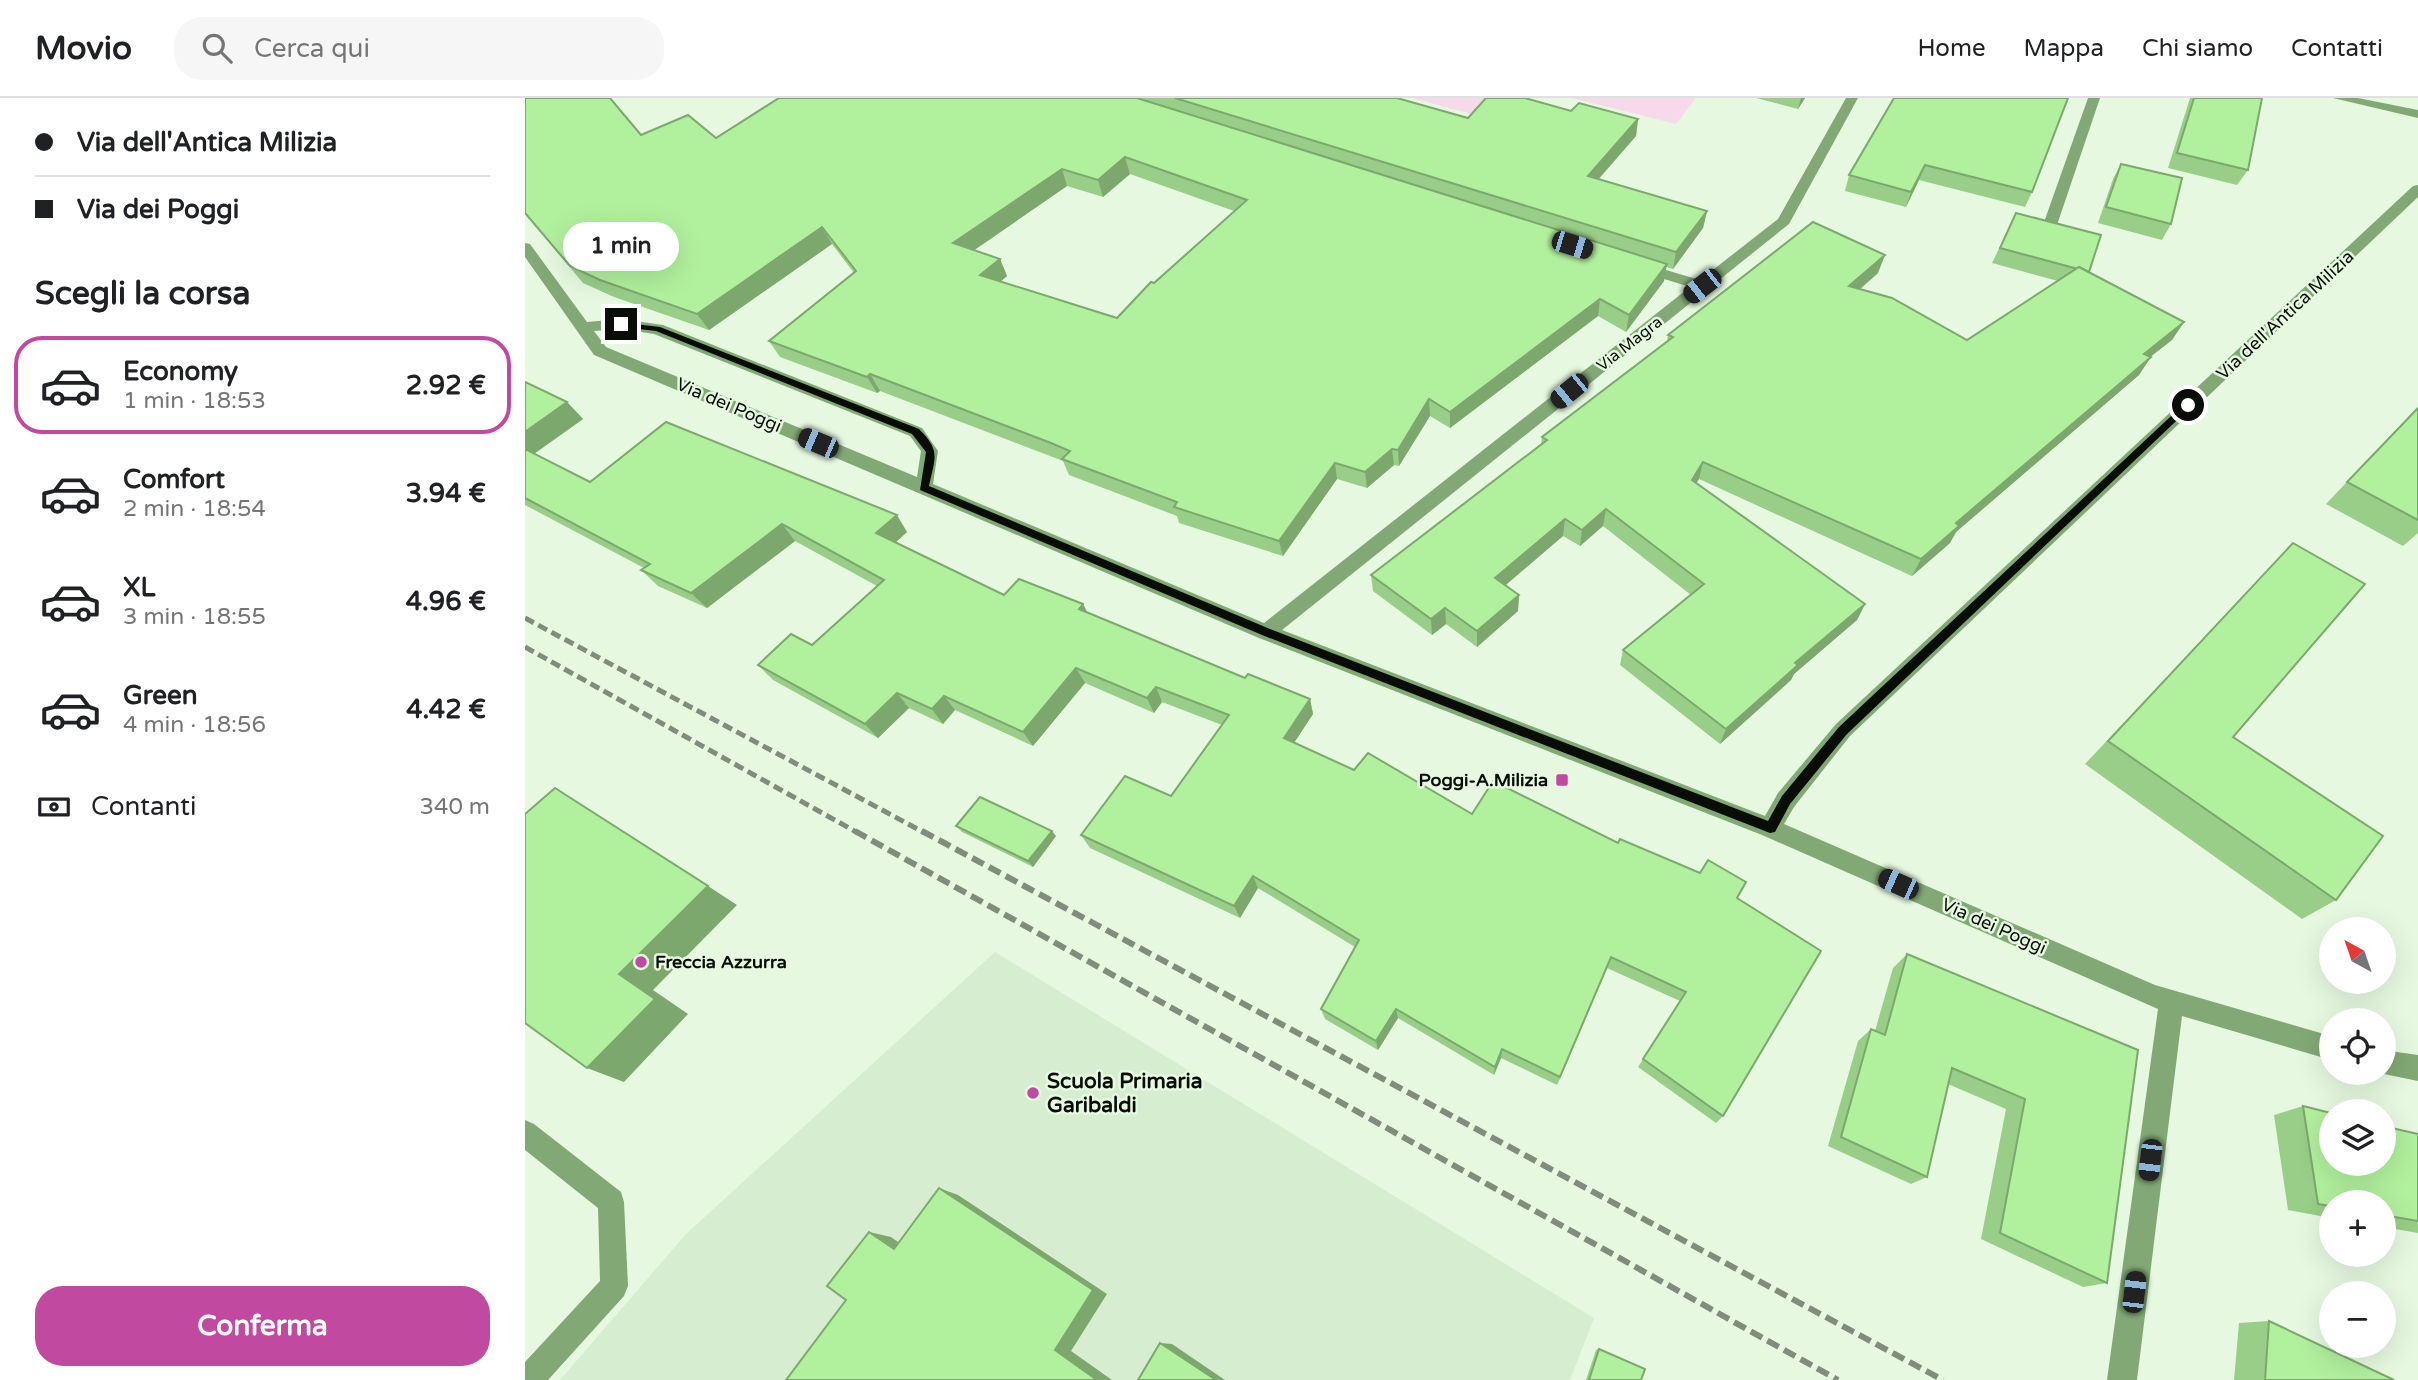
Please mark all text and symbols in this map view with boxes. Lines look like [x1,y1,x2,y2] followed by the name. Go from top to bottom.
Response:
[174,17,664,80] search box
[35,29,132,68] text: Movio
[198,29,236,67] icon: search
[254,33,370,64] text: Cerca qui
[1918,34,1986,63] text: Home
[2024,34,2104,63] text: Mappa
[2142,34,2253,63] text: Chi siamo
[2291,34,2383,63] text: Contatti
[77,127,337,158] text: Via dell'Antica Milizia
[77,194,239,225] text: Via dei Poggi
[563,222,679,272] callout: 1 min
[1549,229,1596,261] car
[590,232,652,260] text: 1 min
[2212,246,2358,384] street label: Via dell'Antica Milizia
[1679,265,1726,307] car
[35,275,250,313] text: Scegli la corsa
[605,308,637,340] route end
[1593,312,1666,376] street label: Via Magra
[39,354,102,417] icon: car
[123,356,238,387] text: Economy
[406,370,486,401] text: 2.92 €
[1547,370,1592,412] car
[673,373,785,437] street label: Via dei Poggi
[123,387,266,415] text: 1 min · 18:53
[2172,389,2204,421] route start
[795,425,842,461] car
[39,462,102,525] icon: car
[123,464,225,495] text: Comfort
[406,478,486,509] text: 3.94 €
[123,495,266,523] text: 2 min · 18:54
[39,570,102,633] icon: car
[123,572,155,603] text: XL
[406,586,486,617] text: 4.96 €
[123,603,266,631] text: 3 min · 18:55
[39,678,102,741] icon: car
[123,680,198,711] text: Green
[406,694,486,725] text: 4.42 €
[123,711,266,739] text: 4 min · 18:56
[1419,769,1548,791] place label: Poggi-A.Milizia
[1554,772,1570,788] marker: Poggi-A.Milizia
[35,788,73,826] icon: cash
[91,791,196,822] text: Contanti
[420,793,490,821] text: 340 m
[1875,866,1922,902] car
[1938,893,2050,959] street label: Via dei Poggi
[2319,917,2396,994] north arrow
[2319,917,2396,1358] map controls
[655,951,787,973] place label: Freccia Azzurra
[633,954,649,970] marker: Freccia Azzurra
[2319,1008,2396,1085] button: locate
[1047,1069,1203,1118] place label: Scuola Primaria Garibaldi
[1025,1085,1041,1101] marker: Scuola Primaria Garibaldi
[2319,1099,2396,1176] button: layers
[2138,1138,2163,1182] car
[2319,1190,2396,1267] button: +
[2122,1270,2147,1314] car
[2319,1281,2396,1358] button: −
[35,1286,490,1366] button: Conferma

